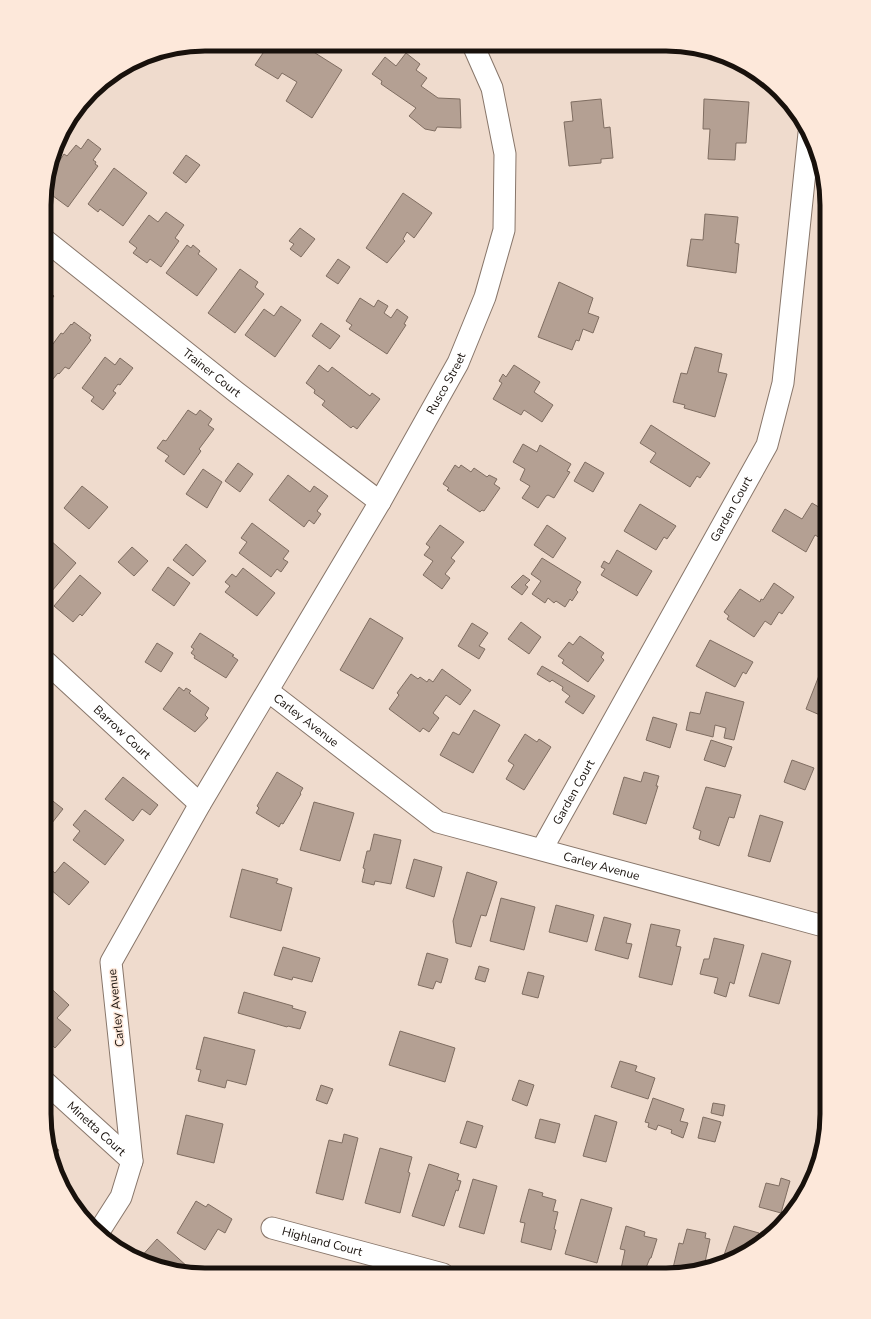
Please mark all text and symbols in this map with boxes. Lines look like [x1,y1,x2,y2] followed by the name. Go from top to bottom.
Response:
[179,345,245,401] street label: Trainer Court
[423,350,470,418] street label: Rusco Street
[707,473,756,545] street label: Garden Court
[270,690,342,751] street label: Carley Avenue
[90,702,155,763] street label: Barrow Court
[549,756,599,828] street label: Garden Court
[562,848,642,884] street label: Carley Avenue
[104,968,128,1048] street label: Carley Avenue
[64,1098,130,1160] street label: Minetta Court
[280,1223,365,1260] street label: Highland Court

